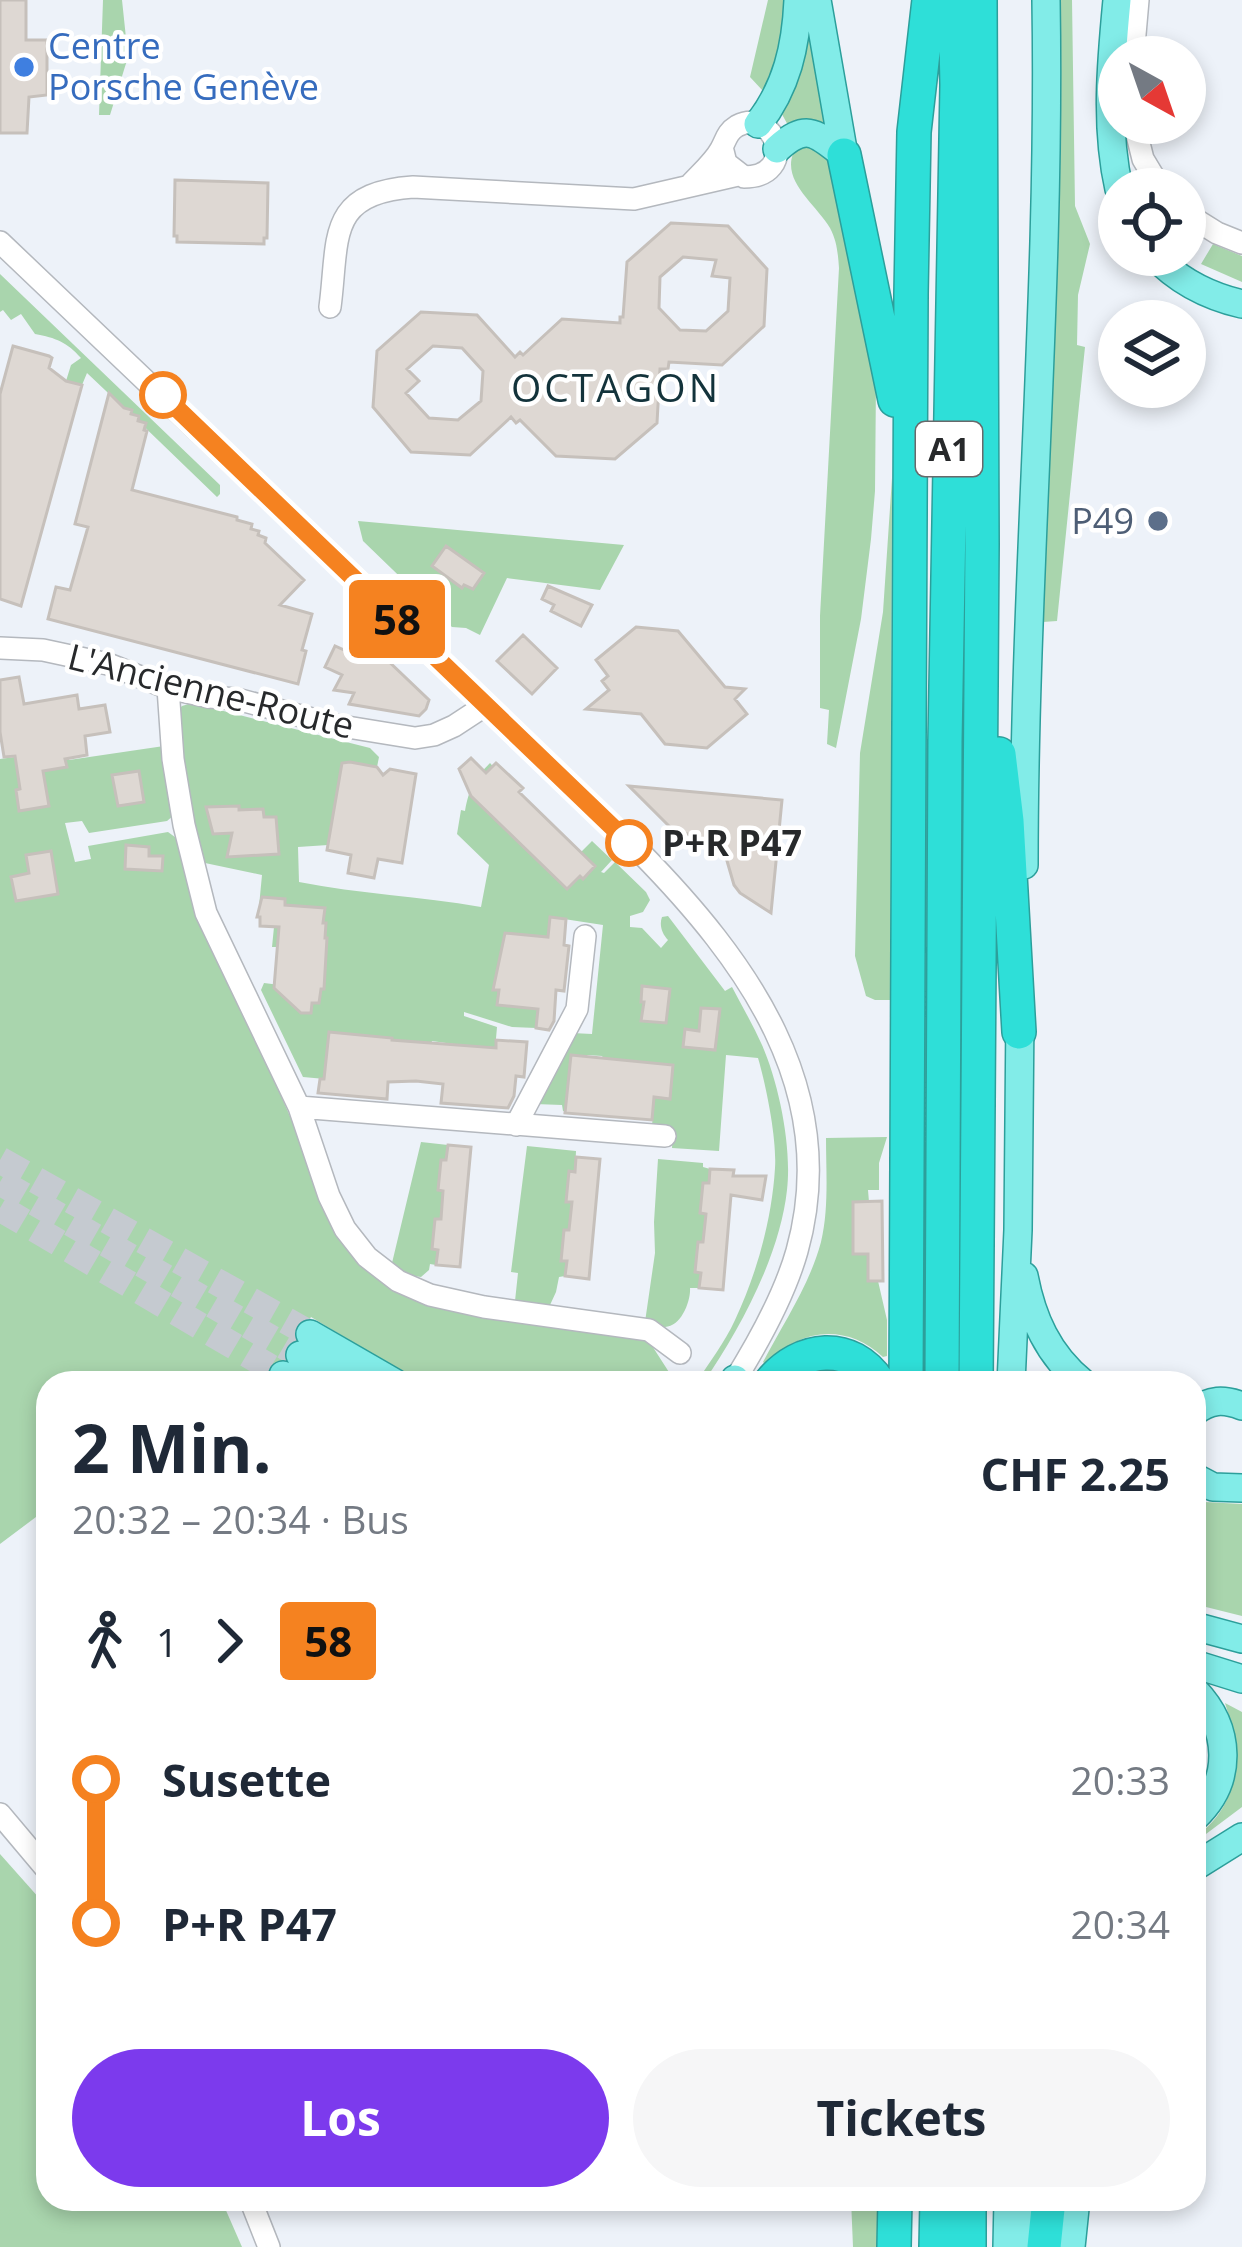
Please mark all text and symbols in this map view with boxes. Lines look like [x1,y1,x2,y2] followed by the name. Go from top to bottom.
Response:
[48,21,319,111] place label: Centre Porsche Genève
[1098,36,1206,144] north arrow
[1098,36,1206,408] map controls
[11,54,37,80] marker: Centre Porsche Genève
[1098,168,1206,276] button: locate
[1098,300,1206,408] button: layers
[511,360,721,413] district label: OCTAGON
[141,373,185,417] unlabelled marker
[916,422,982,476] road number: A1
[1071,496,1134,545] place label: P49
[1145,508,1171,534] marker: P49
[343,580,451,658] line badge: 58
[373,590,421,647] text: 58
[63,631,359,750] street label: L'Ancienne-Route
[662,818,802,867] place label: P+R P47
[607,821,651,865] marker: P+R P47
[72,1402,271,1492] text: 2 Min.
[980,1443,1170,1504] text: CHF 2.25
[72,1492,409,1545] text: 20:32 – 20:34 · Bus
[72,1608,138,1674] icon: walk
[196,1608,262,1674] icon: forward
[304,1612,352,1669] text: 58
[156,1615,178,1668] text: 1
[162,1749,331,1810] text: Susette
[1071,1753,1170,1806] text: 20:33
[162,1893,337,1954] text: P+R P47
[1071,1897,1170,1950] text: 20:34
[72,2049,609,2187] button: Los
[633,2049,1170,2187] button: Tickets

